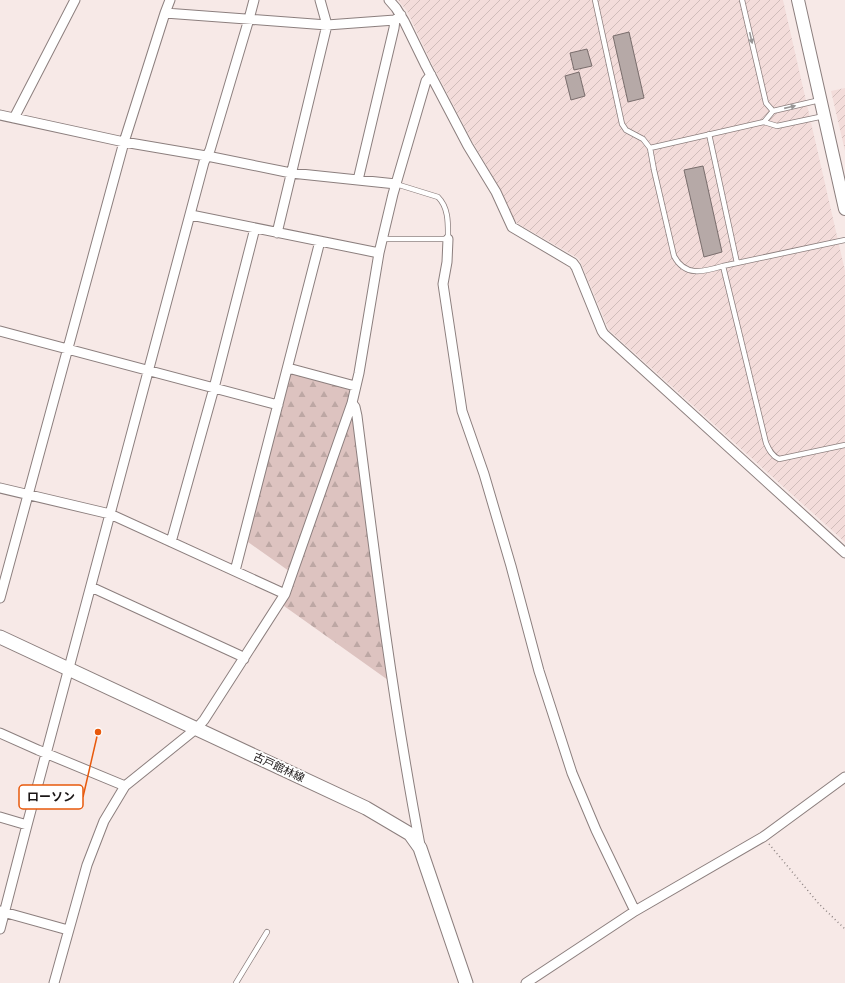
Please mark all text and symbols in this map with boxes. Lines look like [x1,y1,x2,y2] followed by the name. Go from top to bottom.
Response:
[748,32,754,44] one-way arrow
[784,104,796,110] one-way arrow
[251,749,307,785] street label: 古戸館林線
[19,785,83,809] callout: ローソン
[27,789,75,804] text: ローソン

